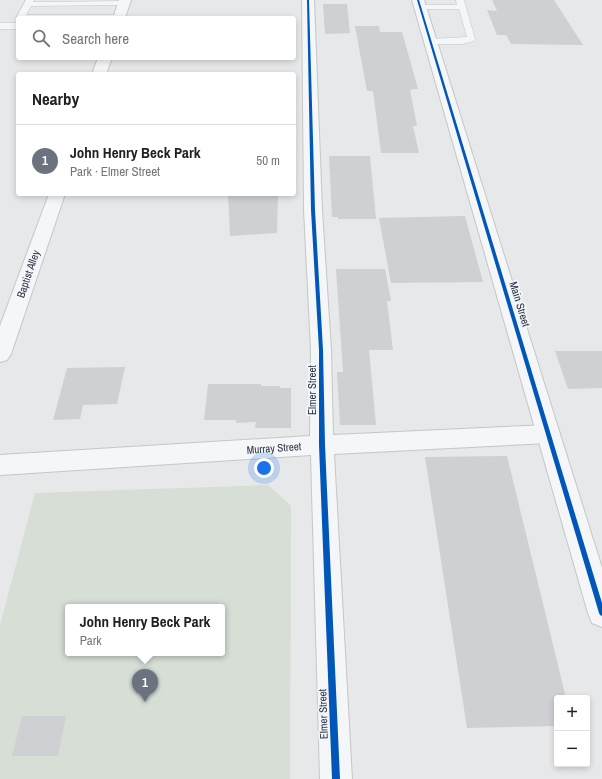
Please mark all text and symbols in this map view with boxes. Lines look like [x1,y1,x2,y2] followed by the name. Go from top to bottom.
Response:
[16,16,296,60] search box
[30,27,52,49] icon: search
[62,28,129,49] text: Search here
[32,87,79,110] text: Nearby
[70,142,201,163] text: John Henry Beck Park
[42,152,48,169] text: 1
[256,152,280,169] text: 50 m
[70,163,160,180] text: Park · Elmer Street
[13,248,43,300] street label: Baptist Alley
[506,280,534,329] street label: Main Street
[305,364,319,415] street label: Elmer Street
[246,439,302,457] street label: Murray Street
[254,458,274,478] your location
[65,604,225,656] popup
[80,611,210,632] text: John Henry Beck Park
[80,632,102,649] text: Park
[132,669,158,702] pin: 1
[315,688,331,739] street label: Elmer Street
[554,695,590,767] map controls
[554,695,590,731] button: +
[554,731,590,767] button: −

